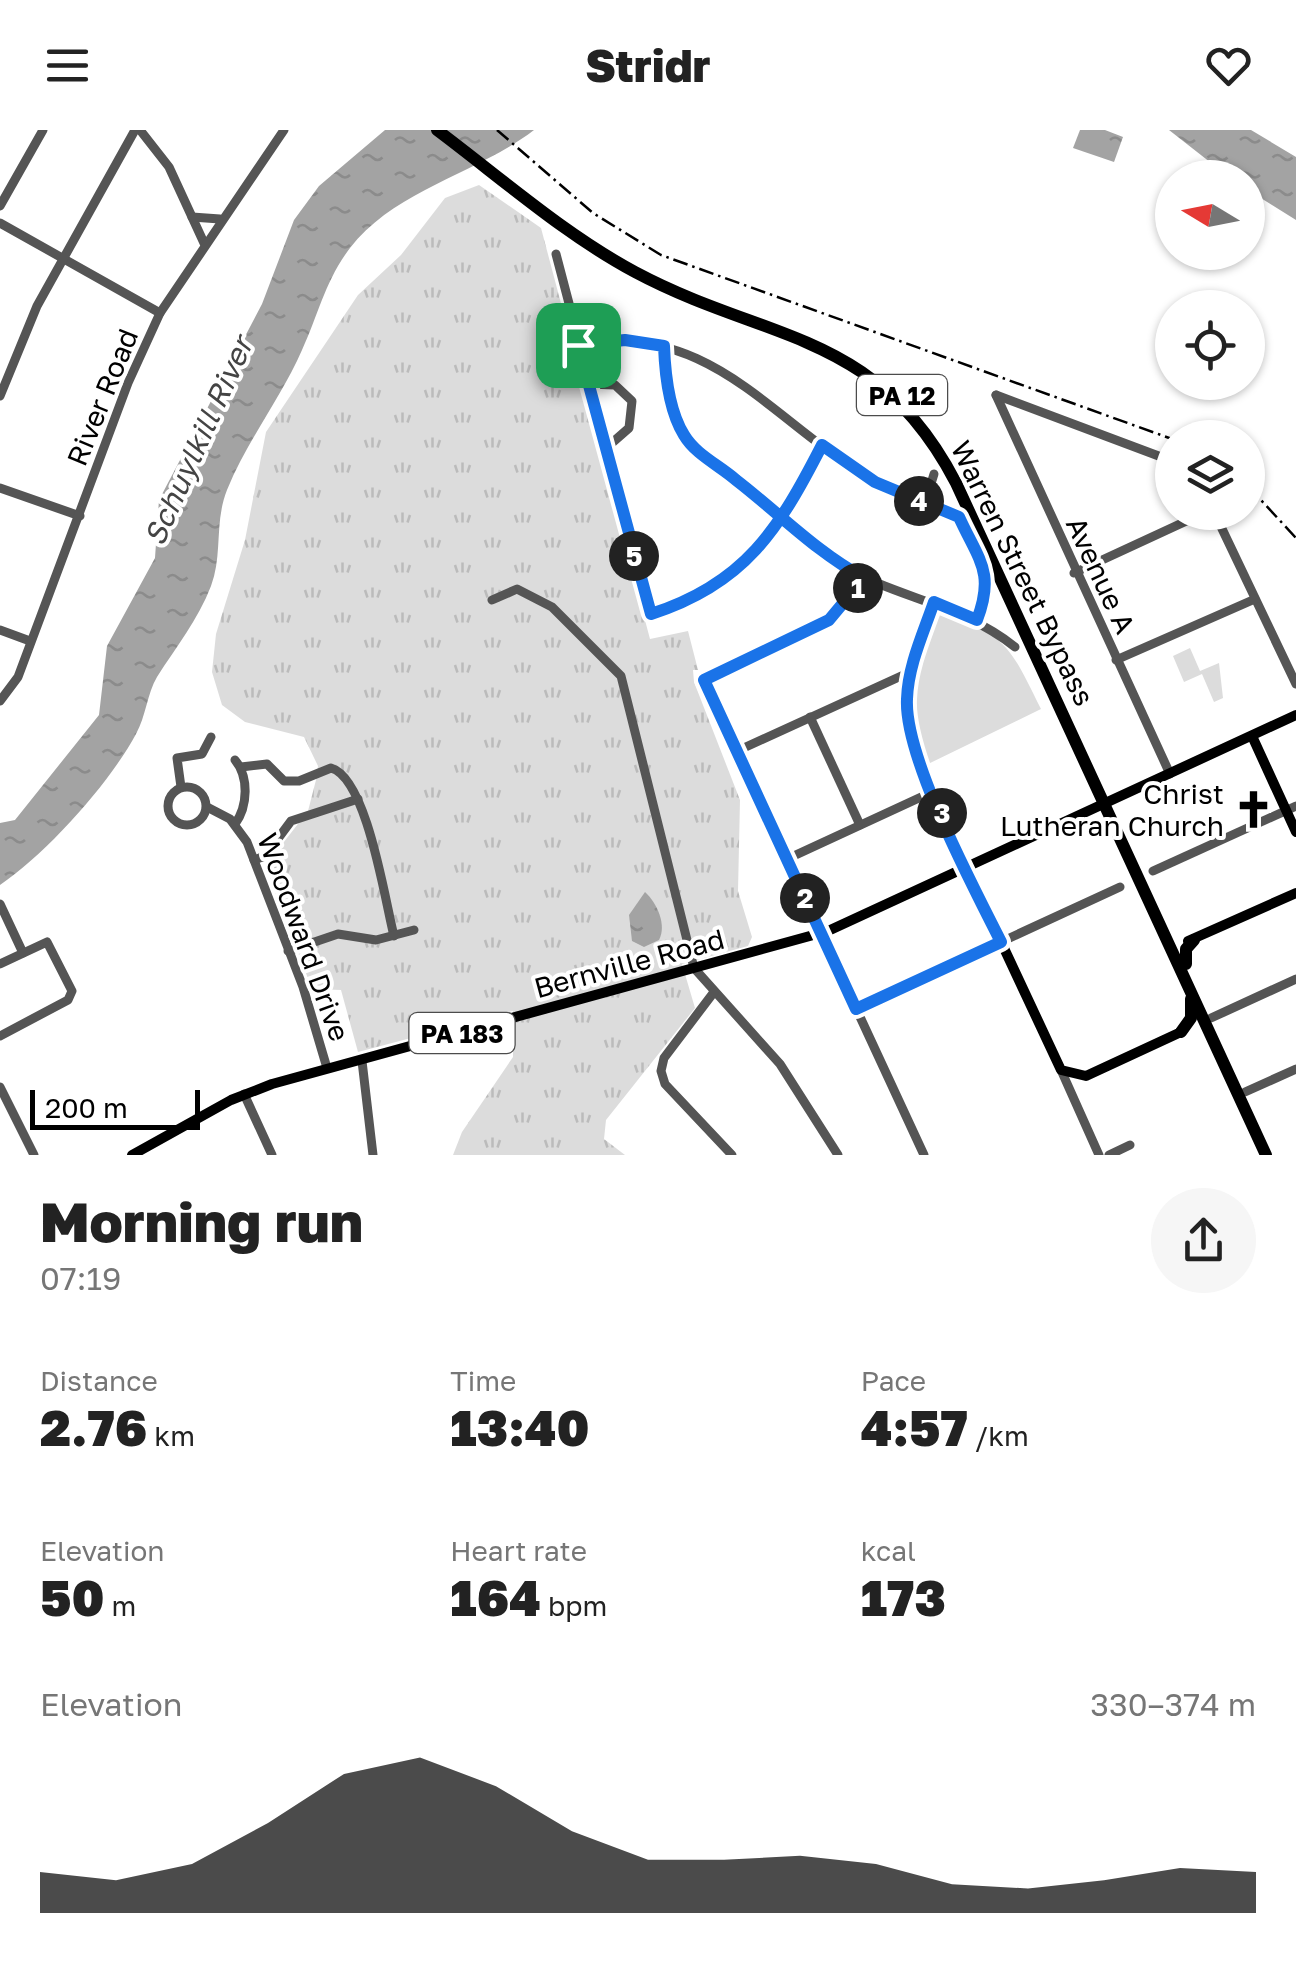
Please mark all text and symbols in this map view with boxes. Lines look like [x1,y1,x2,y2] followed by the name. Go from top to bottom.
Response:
[40,38,95,93] icon: menu
[586,38,710,92] text: Stridr
[1201,38,1256,93] icon: heart
[1155,160,1265,270] north arrow
[1155,160,1265,530] map controls
[1155,290,1265,400] button: locate
[536,303,621,388] pin
[551,318,606,373] icon: arrive
[60,324,144,470] street label: River Road
[136,327,262,551] water label: Schuylkill River
[857,375,947,415] road number: PA 12
[1155,420,1265,530] button: layers
[945,435,1101,711] street label: Warren Street Bypass
[894,476,944,526] pin: 4
[910,484,928,517] text: 4
[1060,512,1142,639] street label: Avenue A
[609,531,659,581] pin: 5
[625,539,643,572] text: 5
[833,563,883,613] pin: 1
[851,571,865,604] text: 1
[1000,777,1224,842] place label: Christ Lutheran Church
[917,788,967,838] pin: 3
[1233,788,1275,830] church icon: Christ Lutheran Church
[933,796,951,829] text: 3
[251,829,357,1045] street label: Woodward Drive
[780,873,830,923] pin: 2
[796,881,814,914] text: 2
[530,922,728,1004] street label: Bernville Road
[410,1013,514,1053] road number: PA 183
[30,1085,200,1130] scale bar
[45,1091,128,1124] text: 200 m
[40,1188,363,1254] text: Morning run
[1151,1188,1256,1293] button: share
[40,1259,121,1297] text: 07:19
[40,1364,158,1397] text: Distance
[450,1364,516,1397] text: Time
[861,1364,926,1397] text: Pace
[40,1397,147,1457] text: 2.76
[450,1397,589,1457] text: 13:40
[861,1397,968,1457] text: 4:57
[147,1419,195,1452] text: km
[968,1419,1029,1452] text: /km
[40,1534,165,1567] text: Elevation
[450,1534,587,1567] text: Heart rate
[861,1534,916,1567] text: kcal
[40,1567,105,1627] text: 50
[450,1567,541,1627] text: 164
[861,1567,946,1627] text: 173
[105,1589,136,1622] text: m
[541,1589,607,1622] text: bpm
[40,1685,182,1723] text: Elevation
[1090,1685,1256,1723] text: 330–374 m

